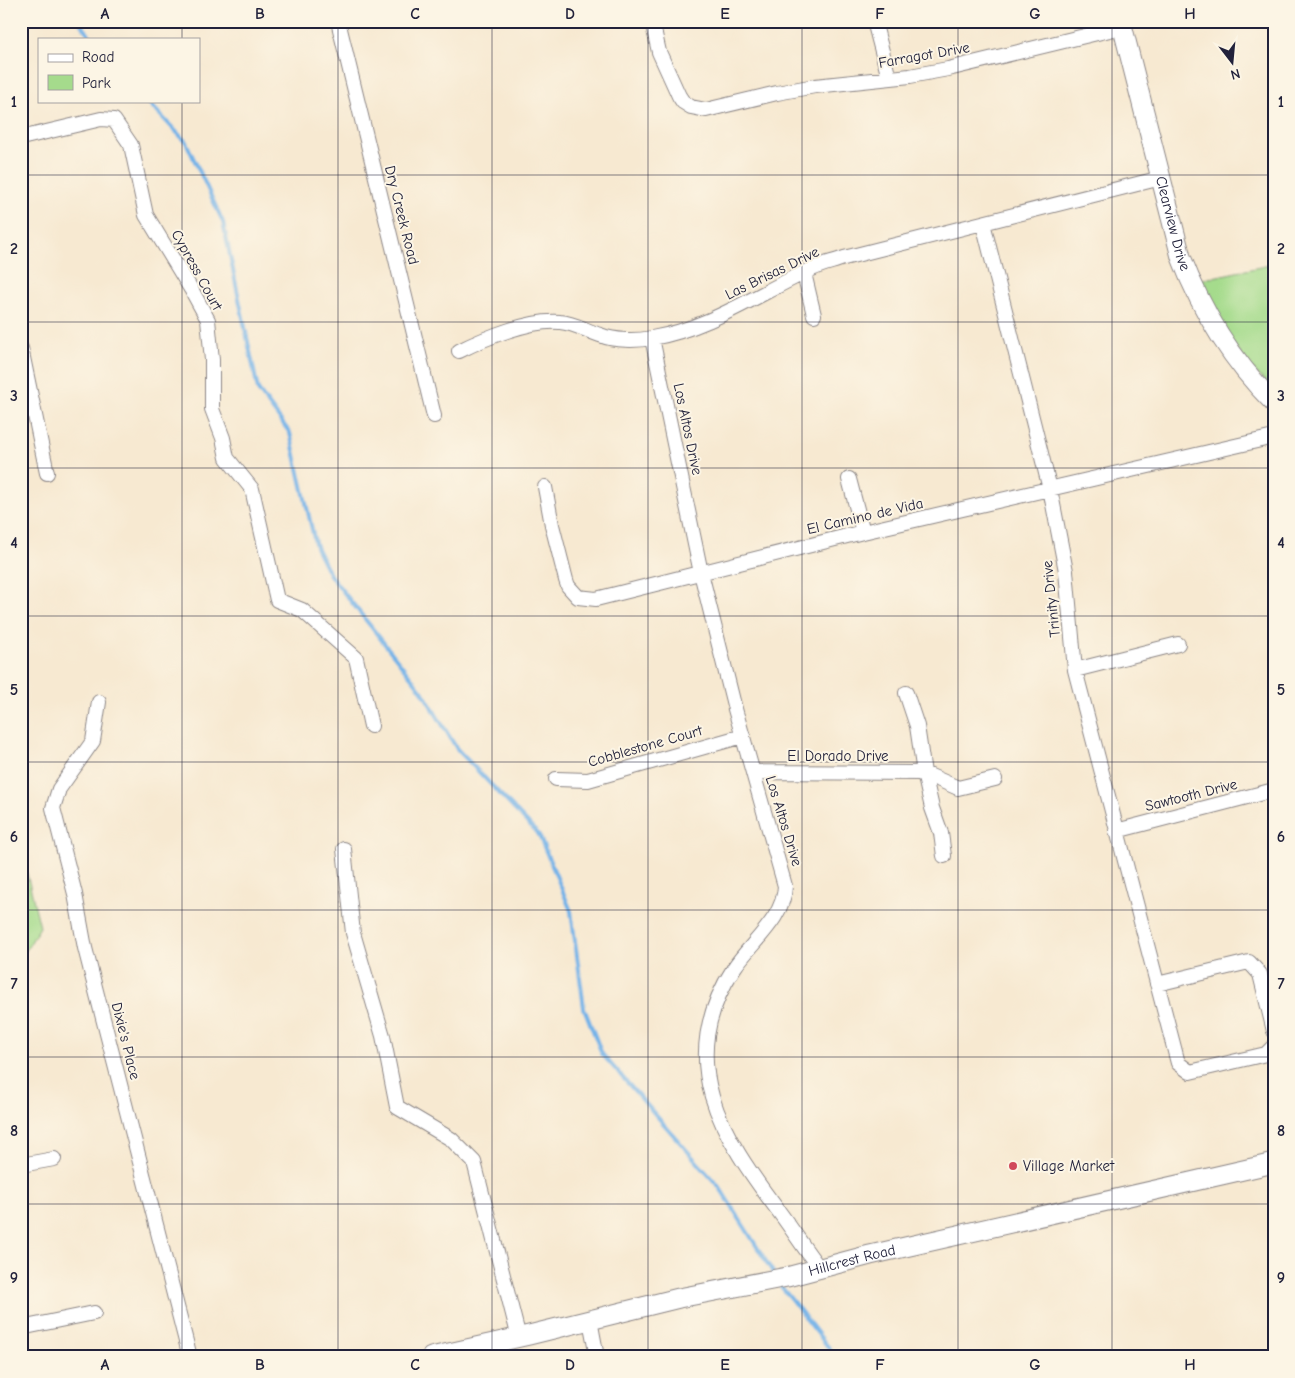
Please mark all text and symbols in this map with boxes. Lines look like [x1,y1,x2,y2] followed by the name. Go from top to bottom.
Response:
[101,5,110,23] text: A
[255,5,265,23] text: B
[410,5,420,23] text: C
[565,5,575,23] text: D
[720,5,730,23] text: E
[875,5,885,23] text: F
[1029,5,1041,23] text: G
[1184,5,1196,23] text: H
[38,38,200,102] legend
[877,38,971,72] street label: Farragot Drive
[1208,38,1258,88] north arrow
[82,48,114,66] text: Road
[1229,65,1242,83] text: N
[82,74,111,92] text: Park
[11,93,17,111] text: 1
[1278,93,1284,111] text: 1
[381,163,423,267] street label: Dry Creek Road
[1152,174,1195,274] street label: Clearview Drive
[167,226,227,314] street label: Cypress Court
[10,240,18,258] text: 2
[1277,240,1285,258] text: 2
[722,242,822,304] street label: Las Brisas Drive
[669,381,707,477] street label: Los Altos Drive
[10,387,18,405] text: 3
[1277,387,1285,405] text: 3
[805,494,925,538] street label: El Camino de Vida
[10,534,18,552] text: 4
[1277,534,1285,552] text: 4
[1038,559,1064,638] street label: Trinity Drive
[10,681,18,699] text: 5
[1277,681,1285,699] text: 5
[586,721,705,771] street label: Cobblestone Court
[787,747,889,765] street label: El Dorado Drive
[762,774,806,869] street label: Los Altos Drive
[1143,775,1239,815] street label: Sawtooth Drive
[10,828,18,846] text: 6
[1277,828,1285,846] text: 6
[10,975,18,993] text: 7
[1277,975,1285,993] text: 7
[108,1000,144,1082] street label: Dixie's Place
[10,1122,18,1140] text: 8
[1277,1122,1285,1140] text: 8
[1023,1157,1115,1175] place label: Village Market
[1007,1160,1019,1172] marker: Village Market
[806,1240,897,1280] street label: Hillcrest Road
[10,1269,18,1287] text: 9
[1277,1269,1285,1287] text: 9
[101,1356,110,1374] text: A
[255,1356,265,1374] text: B
[410,1356,420,1374] text: C
[565,1356,575,1374] text: D
[720,1356,730,1374] text: E
[875,1356,885,1374] text: F
[1029,1356,1041,1374] text: G
[1184,1356,1196,1374] text: H

